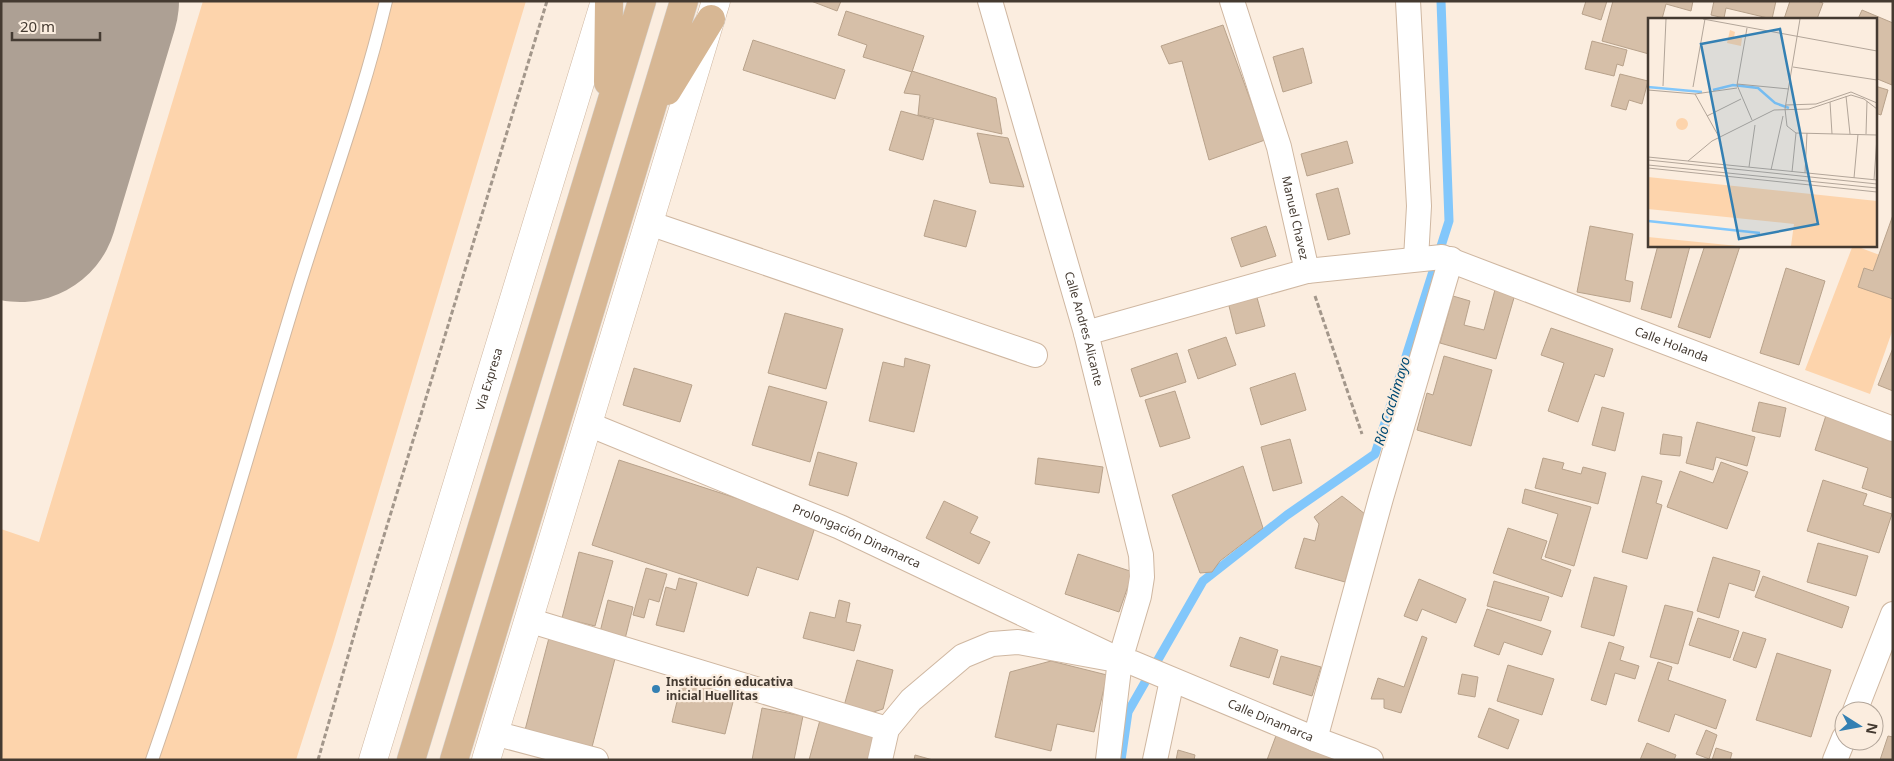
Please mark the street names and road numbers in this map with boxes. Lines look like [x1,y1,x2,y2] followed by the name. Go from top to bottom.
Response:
[1278,174,1313,262] street label: Manuel Chavez
[1061,269,1108,388] street label: Calle Andres Alicante
[1632,322,1711,366] street label: Calle Holanda
[471,346,506,413] street label: Vía Expresa
[790,499,924,572] street label: Prolongación Dinamarca
[1225,694,1316,745] street label: Calle Dinamarca

